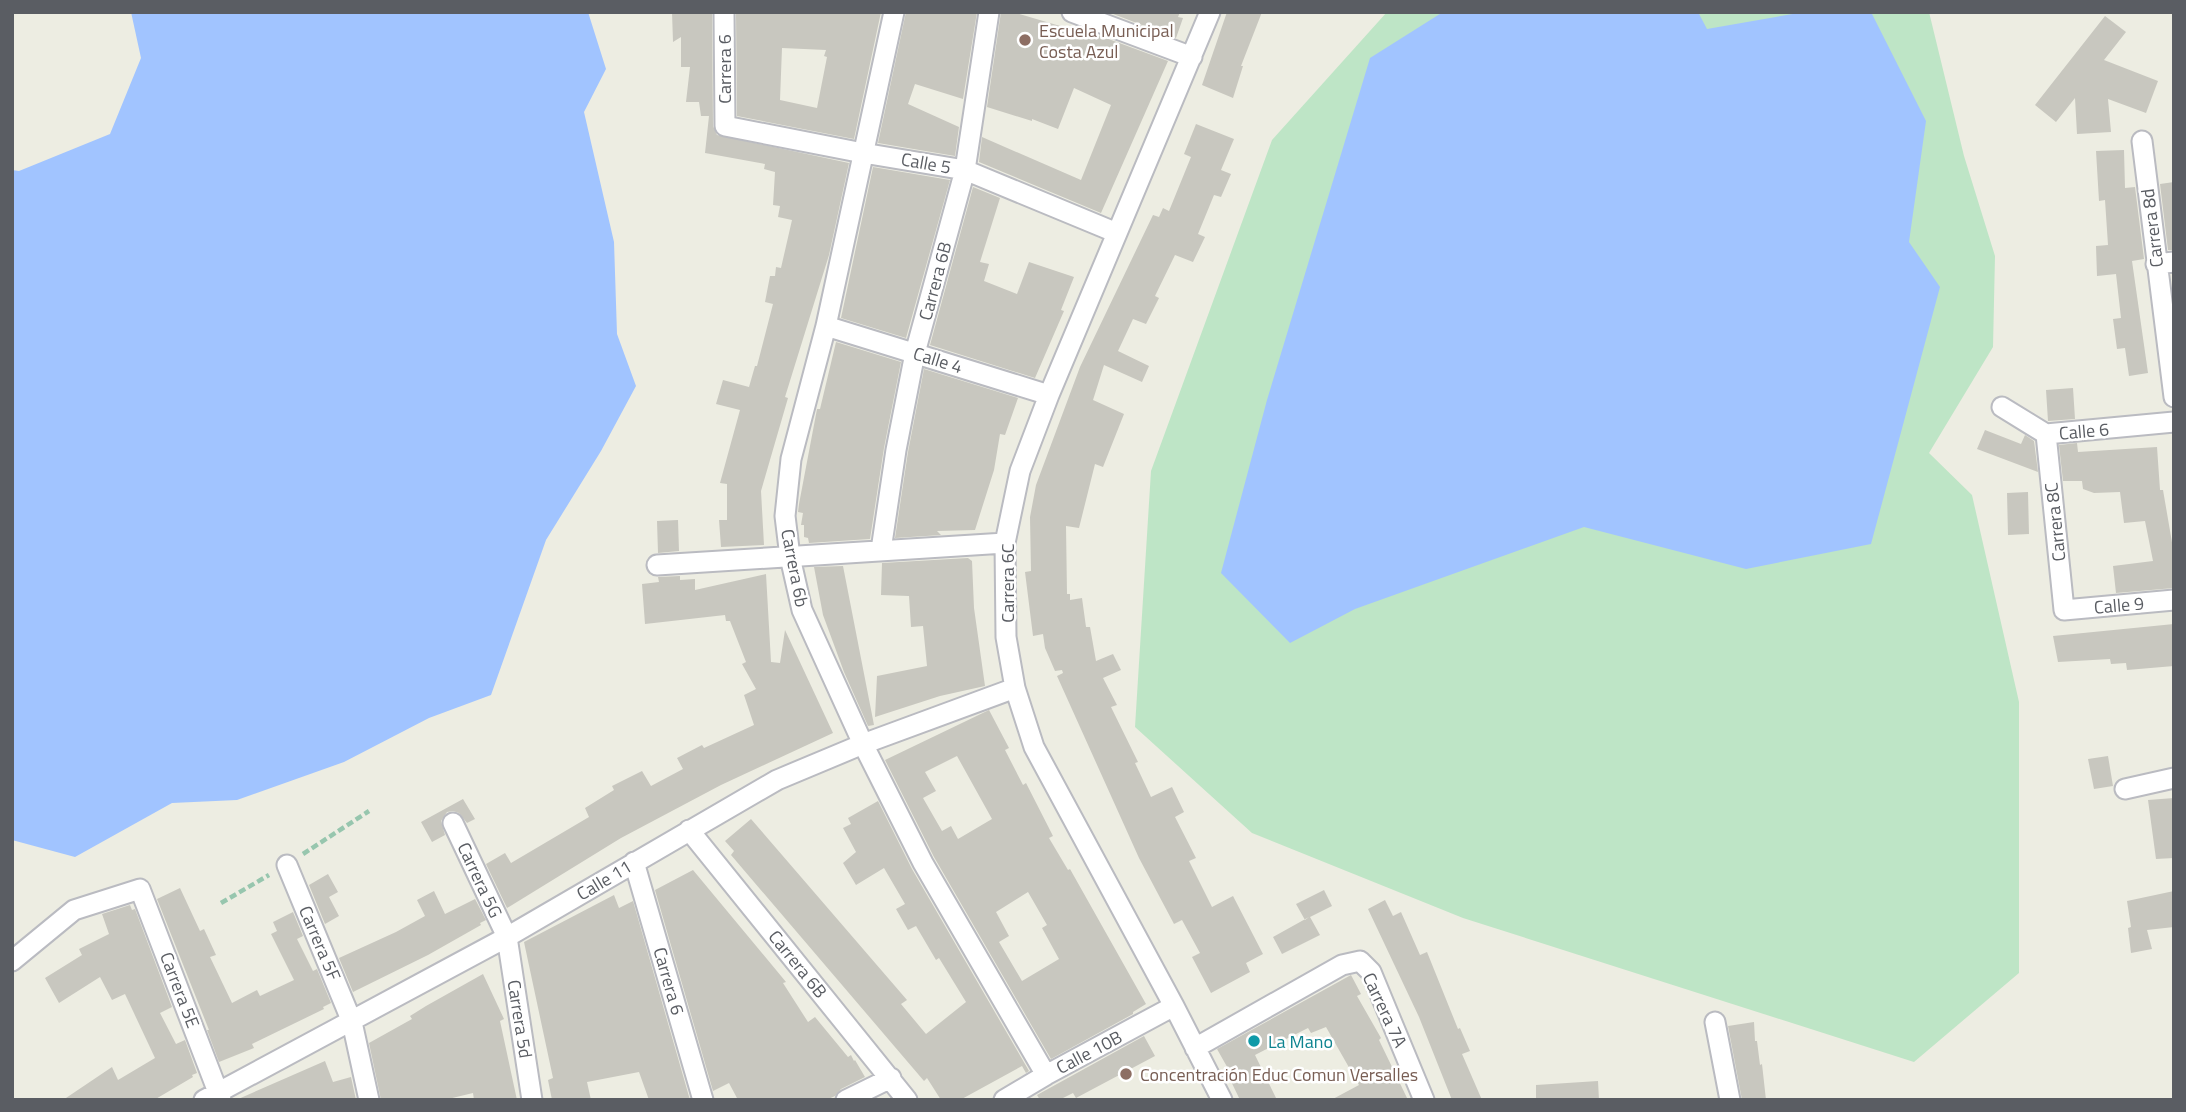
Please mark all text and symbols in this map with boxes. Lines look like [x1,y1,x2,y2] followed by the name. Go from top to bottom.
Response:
[1039,17,1174,65] place label: Escuela Municipal Costa Azul
[1017,32,1033,48] marker: Escuela Municipal Costa Azul
[711,34,738,104] street label: Carrera 6
[899,145,953,181] street label: Calle 5
[2134,187,2170,269] street label: Carrera 8d
[912,239,958,323] street label: Carrera 6B
[910,340,966,380] street label: Calle 4
[2058,415,2110,447] street label: Calle 6
[2037,481,2073,563] street label: Carrera 8C
[774,527,816,609] street label: Carrera 6b
[994,543,1021,623] street label: Carrera 6C
[2093,589,2145,621] street label: Calle 9
[451,838,509,922] street label: Carrera 5G
[571,853,637,907] street label: Calle 11
[292,901,348,985] street label: Carrera 5F
[762,924,834,1004] street label: Carrera 6B
[646,944,692,1018] street label: Carrera 6
[153,948,207,1032] street label: Carrera 5E
[1356,968,1414,1052] street label: Carrera 7A
[500,978,540,1060] street label: Carrera 5d
[1051,1023,1127,1081] street label: Calle 10B
[1268,1028,1333,1055] place label: La Mano
[1246,1033,1262,1049] marker: La Mano
[1140,1061,1418,1088] place label: Concentración Educ Comun Versalles
[1118,1066,1134,1082] marker: Concentración Educ Comun Versalles

